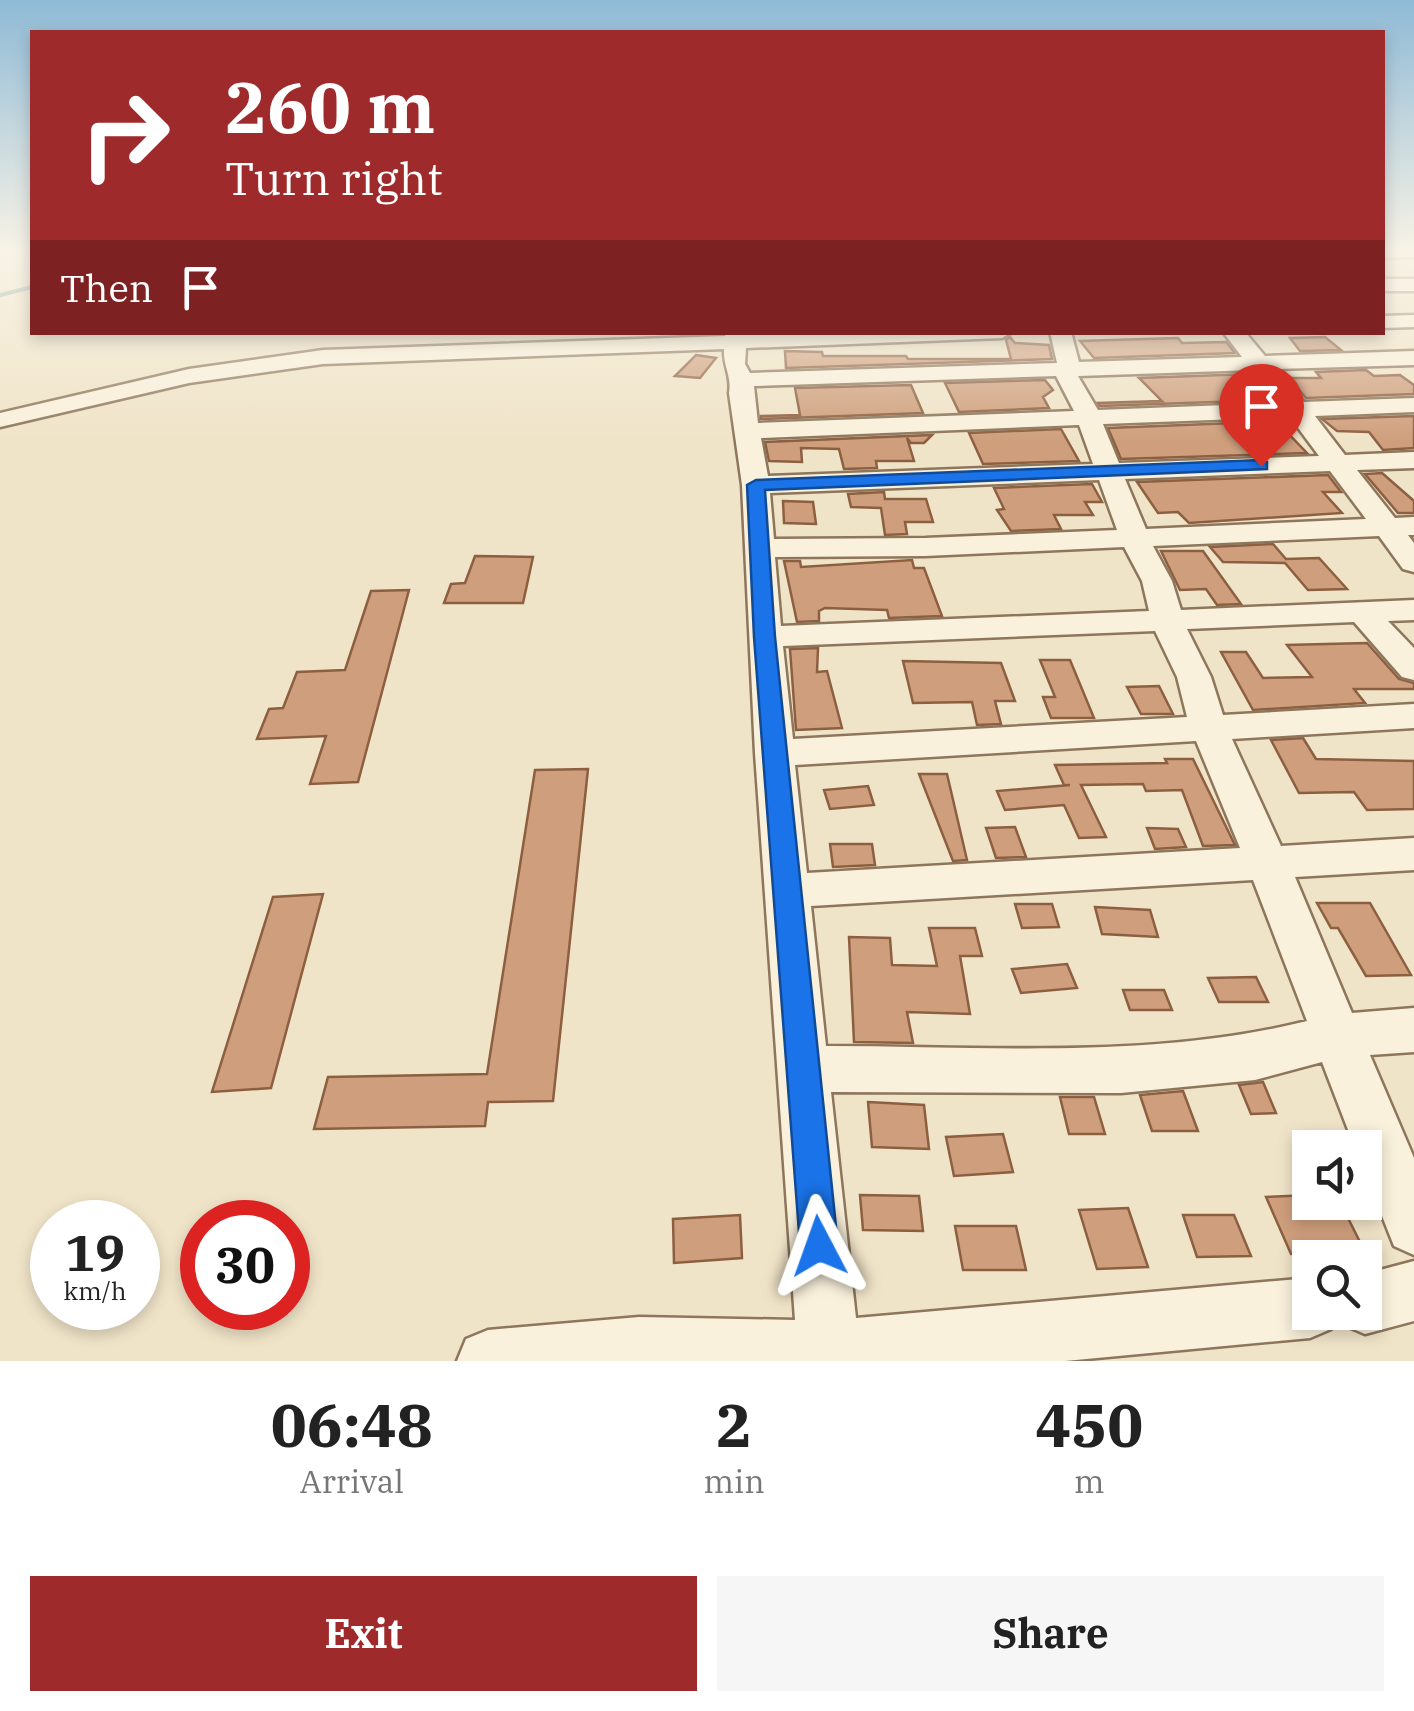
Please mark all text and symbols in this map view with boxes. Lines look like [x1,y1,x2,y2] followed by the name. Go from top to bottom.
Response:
[225,61,435,152] text: 260 m
[60,70,190,200] icon: right
[225,149,443,207] text: Turn right
[173,260,228,315] icon: arrive
[60,263,153,312] text: Then
[1219,364,1304,467] pin
[1234,379,1289,434] icon: arrive
[1292,1130,1382,1330] map controls
[1292,1130,1382,1220] button: sound
[767,1194,871,1298] position arrow
[180,1200,310,1330] speed limit sign: 30
[65,1220,125,1285] text: 19
[1292,1240,1382,1330] button: search
[63,1274,127,1307] text: km/h
[271,1385,433,1464] text: 06:48
[716,1385,752,1464] text: 2
[1035,1385,1143,1464] text: 450
[300,1460,404,1502] text: Arrival
[704,1460,765,1502] text: min
[1074,1460,1105,1502] text: m
[30,1576,697,1691] button: Exit
[717,1576,1384,1691] button: Share

